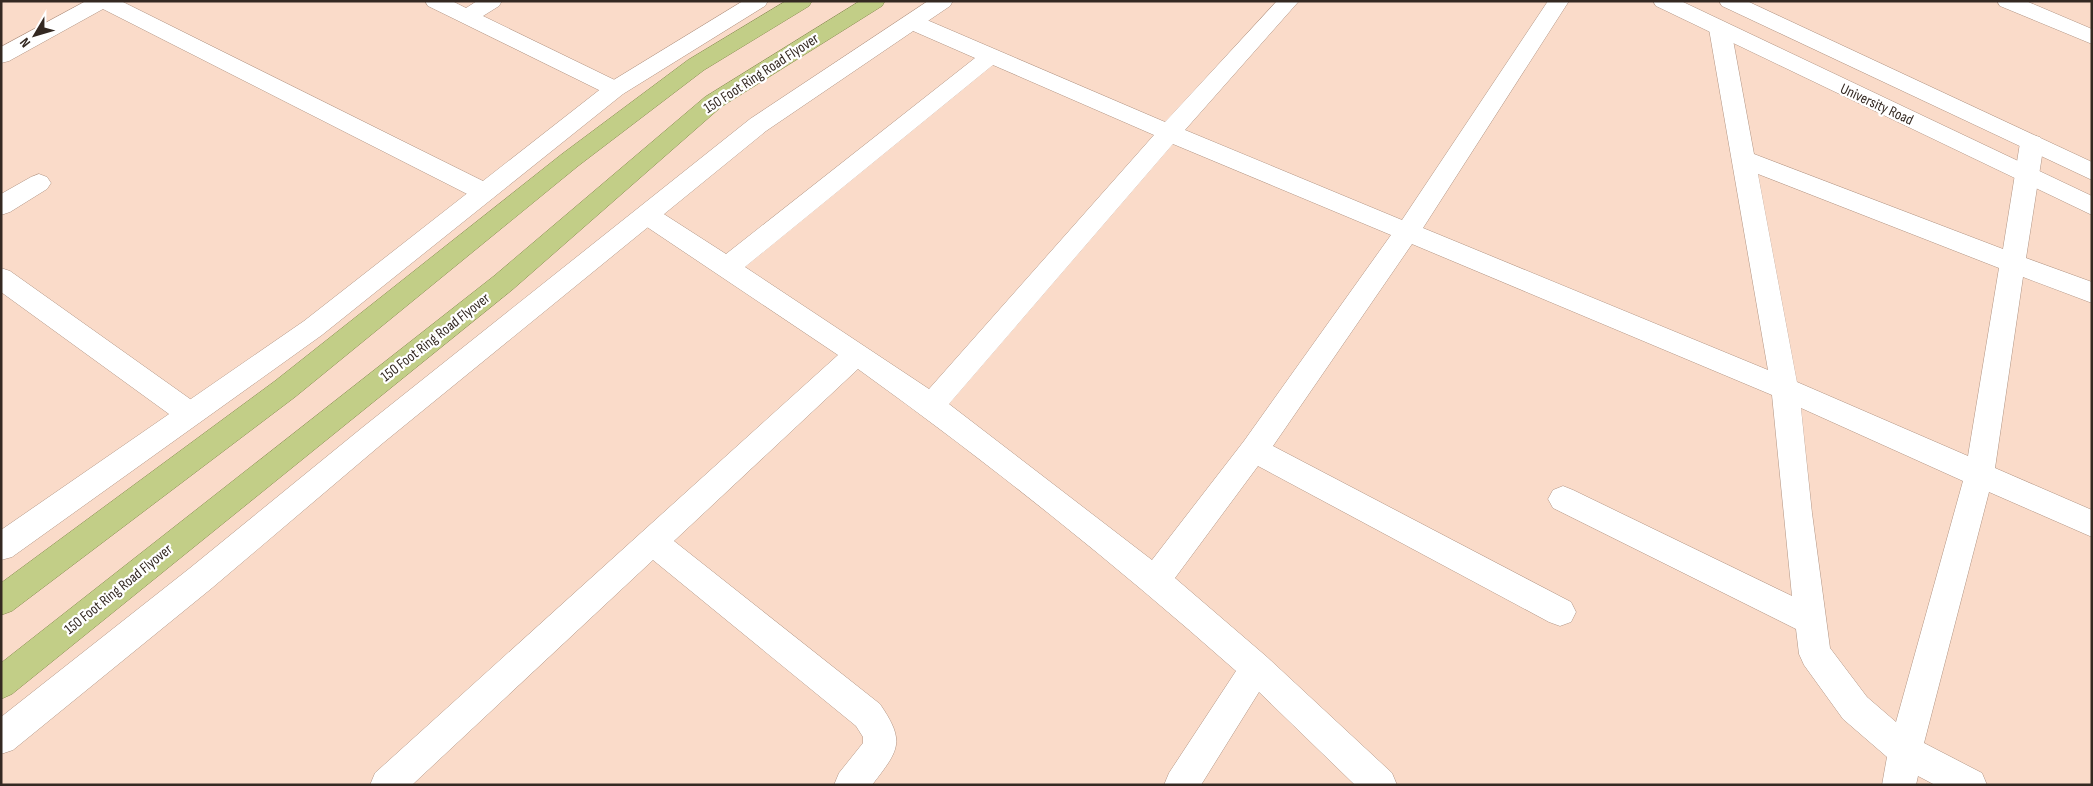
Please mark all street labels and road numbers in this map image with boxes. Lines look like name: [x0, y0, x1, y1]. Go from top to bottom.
street label: 150 Foot Ring Road Flyover: [700, 29, 823, 118]
street label: University Road: [1837, 79, 1916, 130]
street label: 150 Foot Ring Road Flyover: [377, 288, 494, 386]
street label: 150 Foot Ring Road Flyover: [60, 540, 177, 639]

